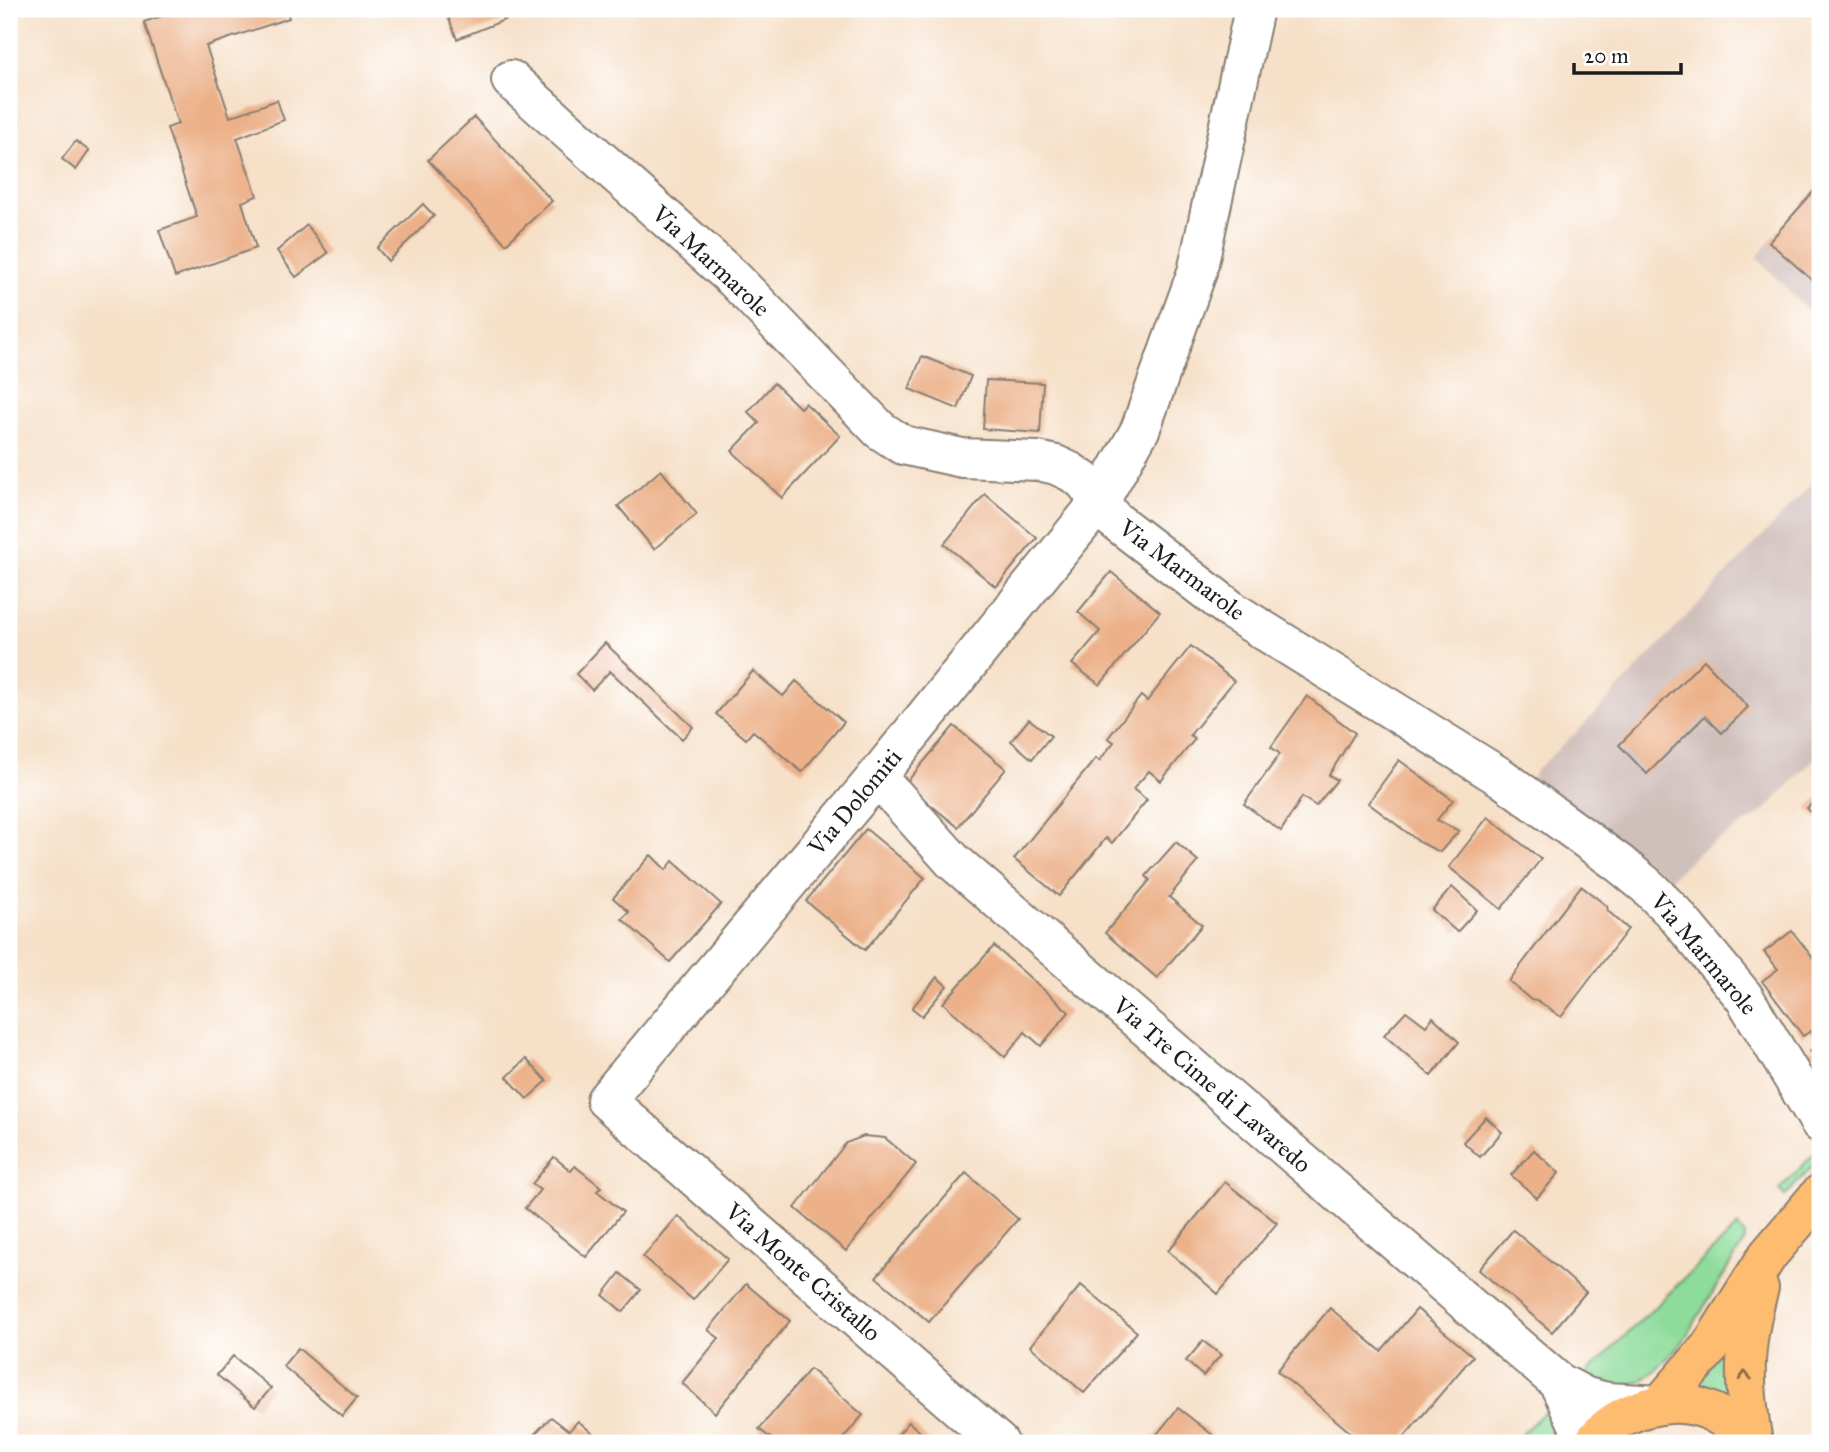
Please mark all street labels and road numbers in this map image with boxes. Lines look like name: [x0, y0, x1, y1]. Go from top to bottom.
street label: Via Marmarole: [645, 198, 776, 323]
street label: Via Marmarole: [1112, 512, 1251, 627]
street label: Via Dolomiti: [801, 742, 909, 862]
street label: Via Marmarole: [1644, 886, 1764, 1021]
street label: Via Tre Cime di Lavaredo: [1106, 990, 1317, 1179]
street label: Via Monte Cristallo: [718, 1196, 887, 1348]

